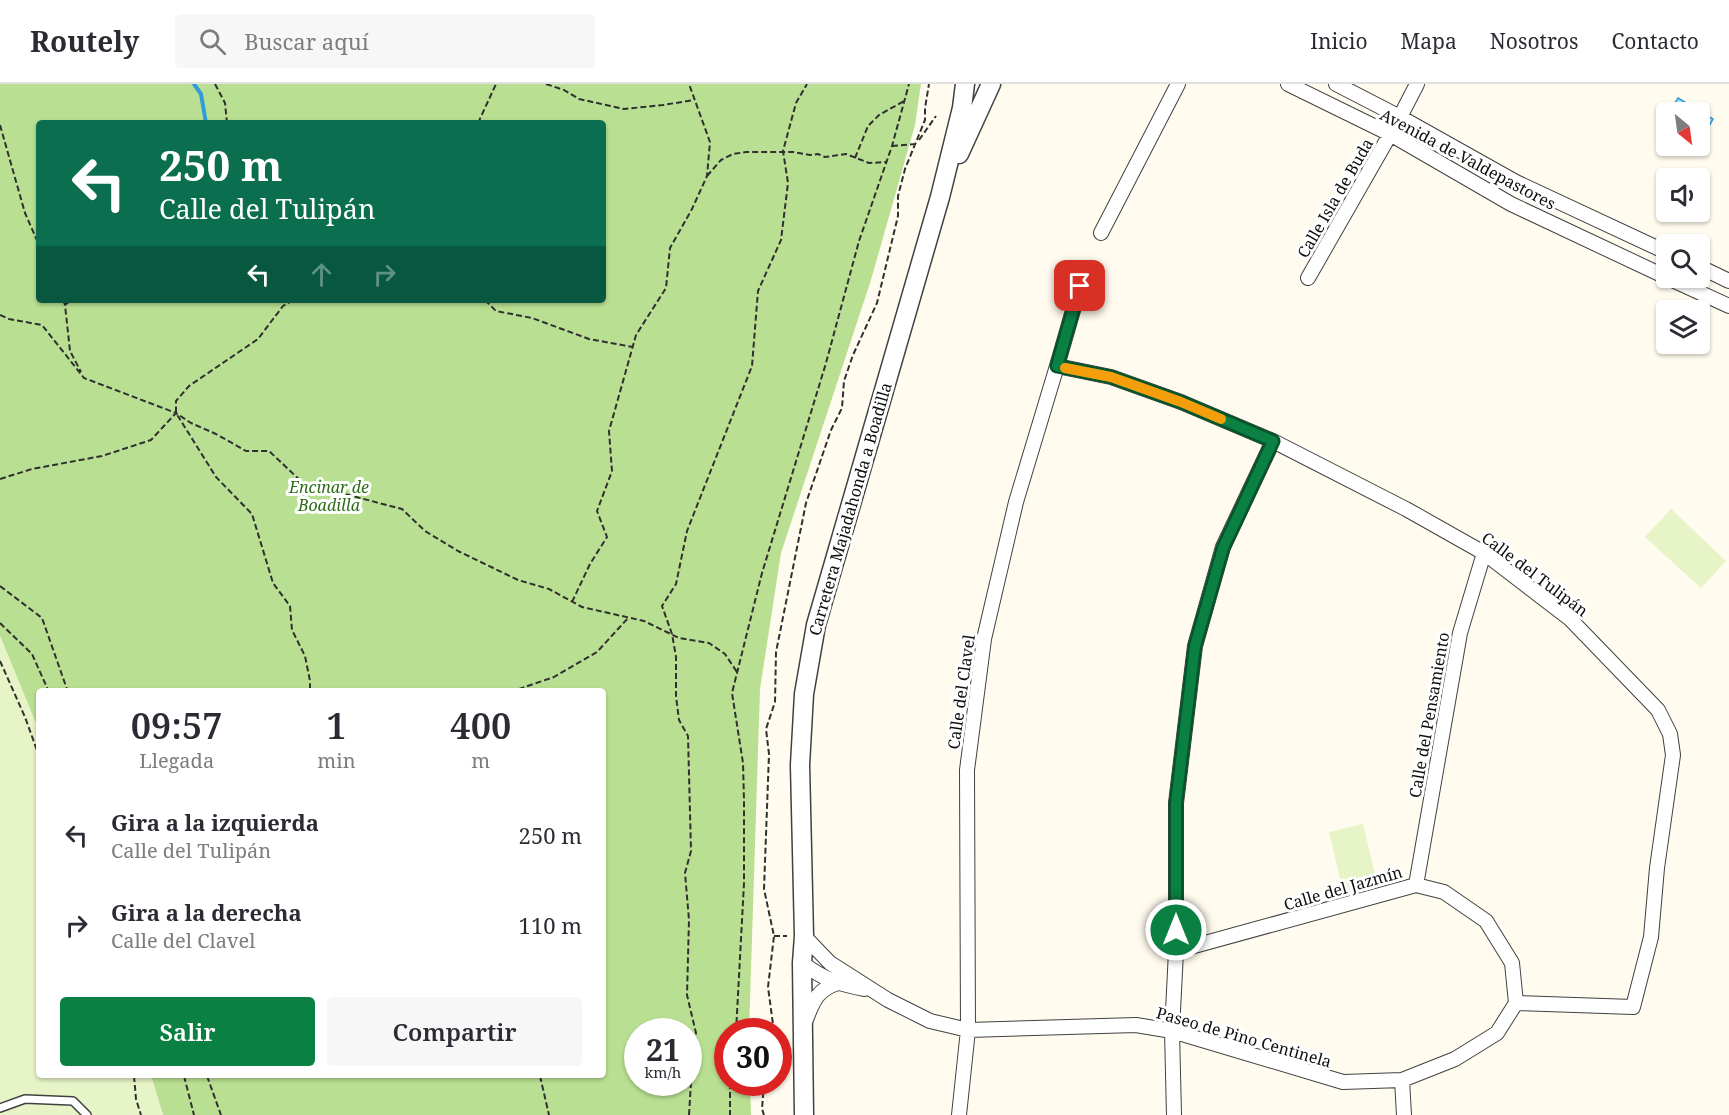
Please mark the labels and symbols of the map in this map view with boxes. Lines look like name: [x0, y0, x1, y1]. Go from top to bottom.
north arrow: [1656, 102, 1710, 156]
street label: Avenida de Valdepastores: [1377, 103, 1559, 215]
street label: Calle Isla de Buda: [1292, 134, 1378, 262]
pin: [1054, 260, 1105, 311]
street label: Carretera Majadahonda a Boadilla: [803, 380, 897, 638]
park label: Encinar de Boadilla: [288, 476, 369, 516]
street label: Calle del Tulipán: [1477, 527, 1593, 621]
street label: Calle del Pensamiento: [1404, 630, 1454, 800]
street label: Calle del Clavel: [942, 633, 980, 751]
street label: Calle del Jazmín: [1281, 861, 1405, 915]
position arrow: [1144, 898, 1208, 962]
street label: Paseo de Pino Centinela: [1154, 1001, 1334, 1073]
speed limit sign: 30: [714, 1018, 792, 1096]

